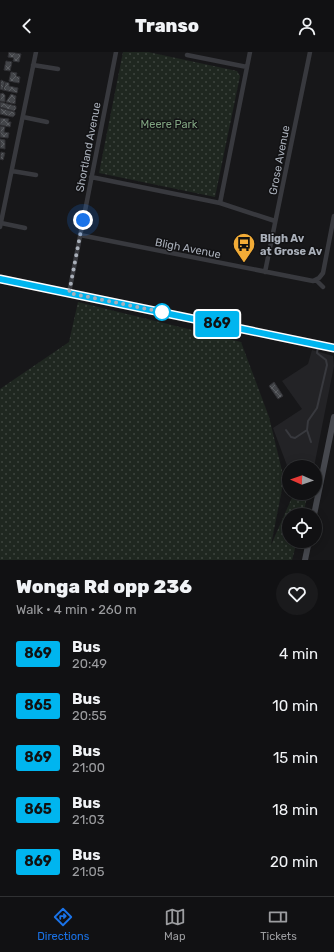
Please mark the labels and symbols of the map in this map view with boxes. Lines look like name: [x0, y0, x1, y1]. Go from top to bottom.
street label: Shortland Avenue: [73, 101, 104, 193]
park label: Meere Park: [141, 118, 198, 131]
street label: Grose Avenue: [266, 124, 293, 196]
your location: [73, 210, 93, 230]
bus stop icon: Bligh Av at Grose Av: [231, 231, 257, 264]
place label: Bligh Av at Grose Av: [260, 232, 323, 258]
street label: Bligh Avenue: [154, 236, 222, 261]
unlabelled marker: [153, 303, 171, 321]
line badge: 869: [194, 311, 240, 337]
north arrow: [282, 460, 322, 500]

